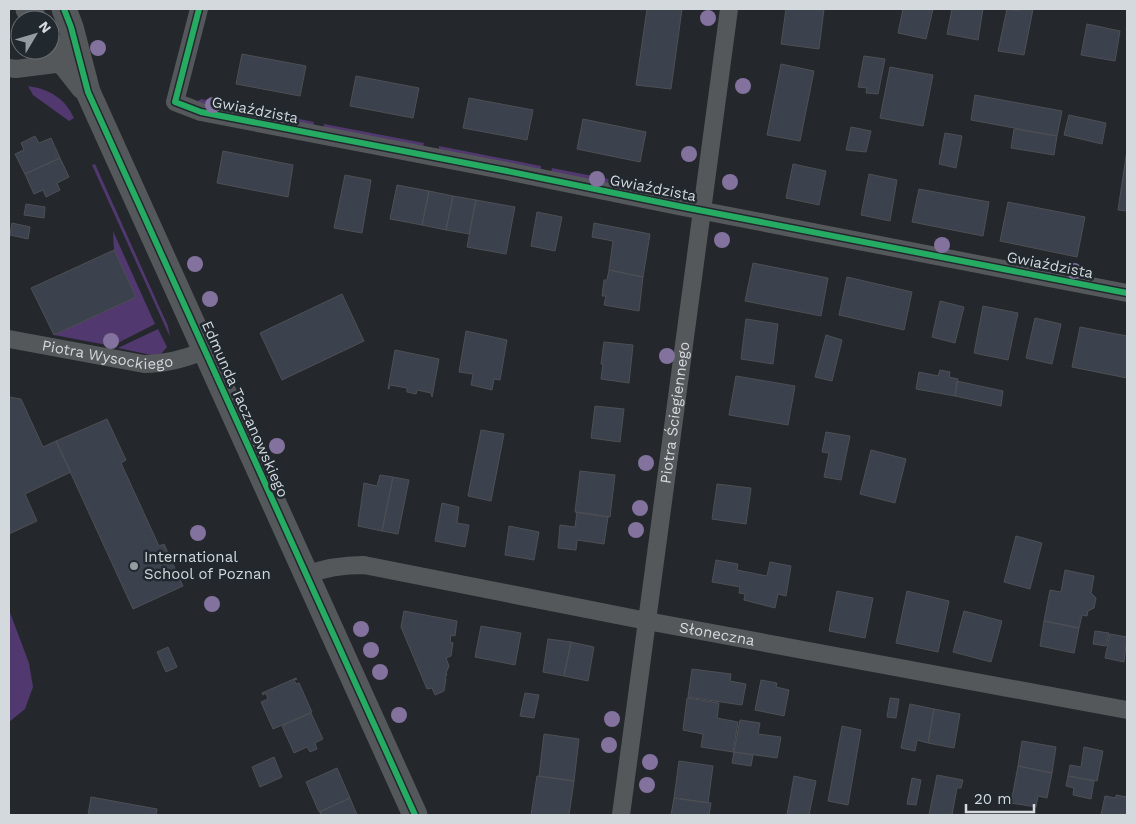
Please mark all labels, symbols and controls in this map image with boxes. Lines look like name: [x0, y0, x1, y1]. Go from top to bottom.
north arrow: [10, 10, 60, 60]
text: N: [36, 18, 55, 36]
street label: Gwiaździsta: [210, 93, 300, 127]
street label: Gwiaździsta: [608, 171, 698, 205]
street label: Gwiaździsta: [1005, 248, 1095, 282]
street label: Edmunda Taczanowskiego: [198, 318, 292, 500]
street label: Piotra Wysockiego: [40, 336, 174, 373]
street label: Piotra Ściegiennego: [656, 340, 693, 485]
place label: International School of Poznan: [144, 548, 271, 583]
marker: International School of Poznan: [128, 560, 140, 572]
street label: Słoneczna: [678, 618, 757, 650]
scale bar: [966, 782, 1034, 814]
text: 20 m: [974, 790, 1012, 808]

